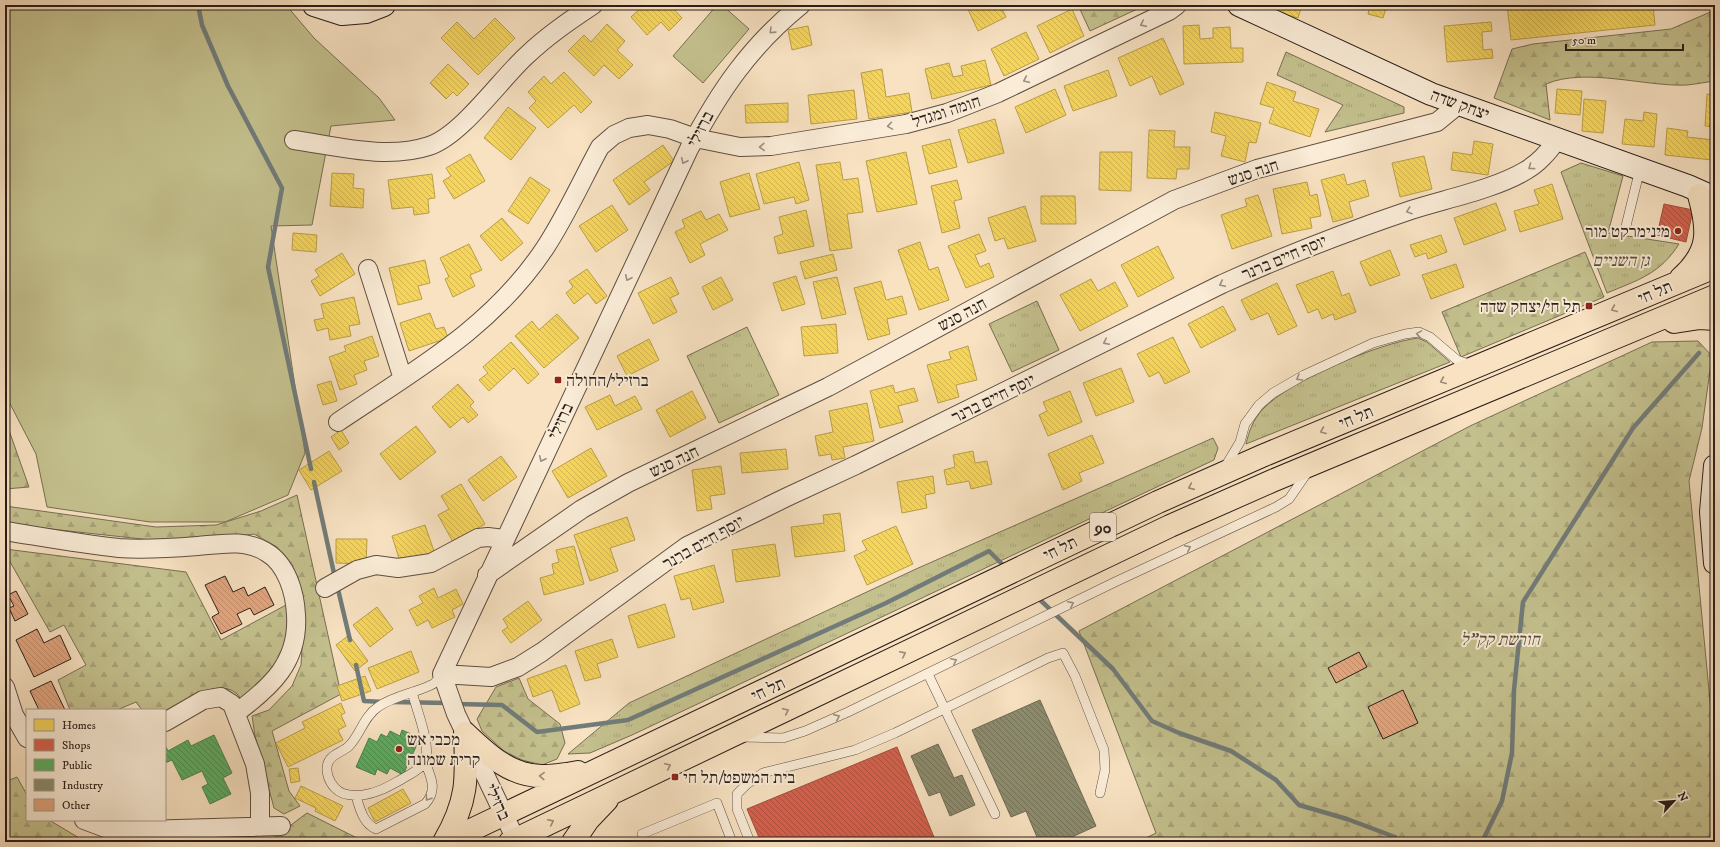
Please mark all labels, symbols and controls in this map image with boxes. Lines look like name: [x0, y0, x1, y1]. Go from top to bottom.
one-way arrow: [1140, 19, 1148, 27]
scale bar: [1566, 26, 1683, 52]
one-way arrow: [769, 27, 777, 34]
text: 50 m: [1572, 33, 1596, 48]
one-way arrow: [1023, 75, 1030, 83]
street label: יצחק שדה: [1427, 84, 1493, 126]
street label: חומה ומגדל: [909, 90, 984, 133]
street label: ברזילי: [682, 108, 719, 151]
one-way arrow: [887, 122, 894, 130]
one-way arrow: [759, 142, 765, 151]
street label: חנה סנש: [1225, 154, 1282, 191]
one-way arrow: [681, 157, 689, 164]
one-way arrow: [1528, 162, 1535, 169]
one-way arrow: [1405, 206, 1412, 215]
place label: מינימרקט מור: [1586, 221, 1670, 243]
marker: מינימרקט מור: [1673, 226, 1683, 236]
street label: יוסף חיים ברנר: [1238, 230, 1331, 286]
park label: גן השניים: [1593, 250, 1651, 272]
one-way arrow: [625, 274, 633, 282]
street label: תל חי: [1635, 276, 1676, 310]
one-way arrow: [1219, 279, 1227, 287]
street label: חנה סנש: [934, 293, 991, 337]
place label: תל חי/יצחק שדה: [1480, 296, 1581, 318]
marker: תל חי/יצחק שדה: [1584, 301, 1594, 311]
one-way arrow: [1611, 304, 1619, 312]
one-way arrow: [1416, 330, 1423, 339]
one-way arrow: [1103, 337, 1110, 345]
street label: יוסף חיים ברנר: [948, 369, 1039, 429]
place label: ברזילי/החולה: [566, 370, 649, 392]
one-way arrow: [1296, 374, 1303, 381]
marker: ברזילי/החולה: [553, 375, 563, 385]
one-way arrow: [1439, 376, 1446, 384]
street label: ברזילי: [543, 400, 579, 443]
street label: תל חי: [1336, 401, 1377, 435]
one-way arrow: [1319, 426, 1327, 434]
street label: חנה סנש: [646, 441, 703, 483]
one-way arrow: [539, 455, 547, 462]
one-way arrow: [1187, 483, 1194, 491]
street label: יוסף חיים ברנר: [659, 511, 749, 575]
road number: 90: [1090, 513, 1116, 541]
street label: תל חי: [1040, 531, 1081, 567]
one-way arrow: [1184, 546, 1192, 553]
one-way arrow: [1066, 601, 1074, 609]
park label: חורשת קק"ל: [1460, 629, 1541, 651]
one-way arrow: [899, 651, 906, 659]
one-way arrow: [949, 658, 957, 666]
street label: תל חי: [748, 672, 789, 707]
one-way arrow: [781, 708, 789, 716]
legend: [26, 709, 166, 821]
one-way arrow: [833, 714, 840, 722]
text: Homes: [62, 718, 96, 733]
place label: מכבי אש קרית שמונה: [407, 729, 480, 771]
text: Shops: [62, 738, 90, 753]
marker: מכבי אש קרית שמונה: [394, 744, 404, 754]
text: Public: [62, 758, 92, 773]
one-way arrow: [664, 763, 671, 771]
place label: בית המשפט/תל חי: [683, 767, 795, 789]
one-way arrow: [539, 771, 545, 780]
marker: בית המשפט/תל חי: [670, 772, 680, 782]
text: Industry: [62, 778, 103, 793]
street label: ברזילי: [479, 781, 515, 824]
north arrow: [1654, 781, 1694, 821]
text: N: [1674, 790, 1690, 804]
one-way arrow: [426, 794, 433, 801]
text: Other: [62, 798, 91, 813]
one-way arrow: [546, 819, 554, 827]

